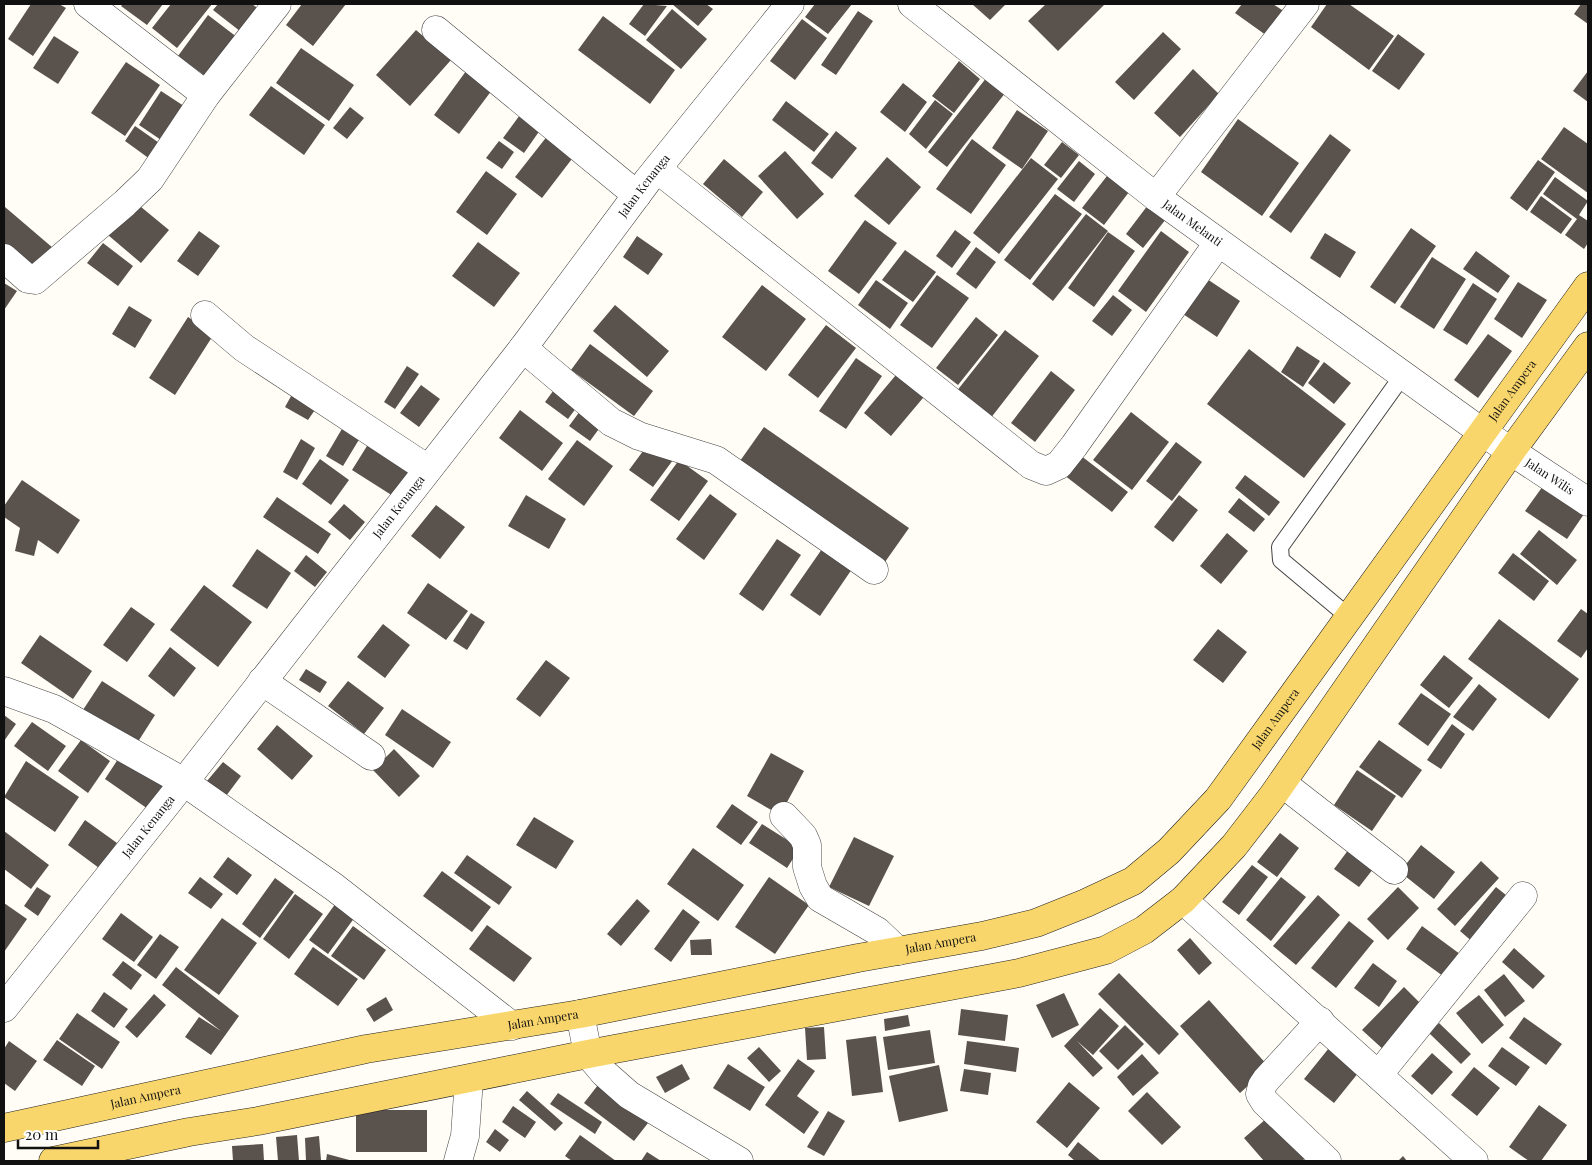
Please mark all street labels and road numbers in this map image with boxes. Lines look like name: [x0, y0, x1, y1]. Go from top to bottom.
street label: Jalan Kenanga: [613, 150, 673, 221]
street label: Jalan Melanti: [1159, 195, 1226, 250]
street label: Jalan Ampera: [1484, 356, 1539, 424]
street label: Jalan Wilis: [1522, 453, 1578, 498]
street label: Jalan Kenanga: [368, 472, 428, 542]
street label: Jalan Ampera: [1247, 685, 1302, 753]
street label: Jalan Kenanga: [117, 791, 178, 861]
street label: Jalan Ampera: [903, 928, 977, 957]
street label: Jalan Ampera: [505, 1005, 580, 1033]
street label: Jalan Ampera: [108, 1081, 182, 1112]

